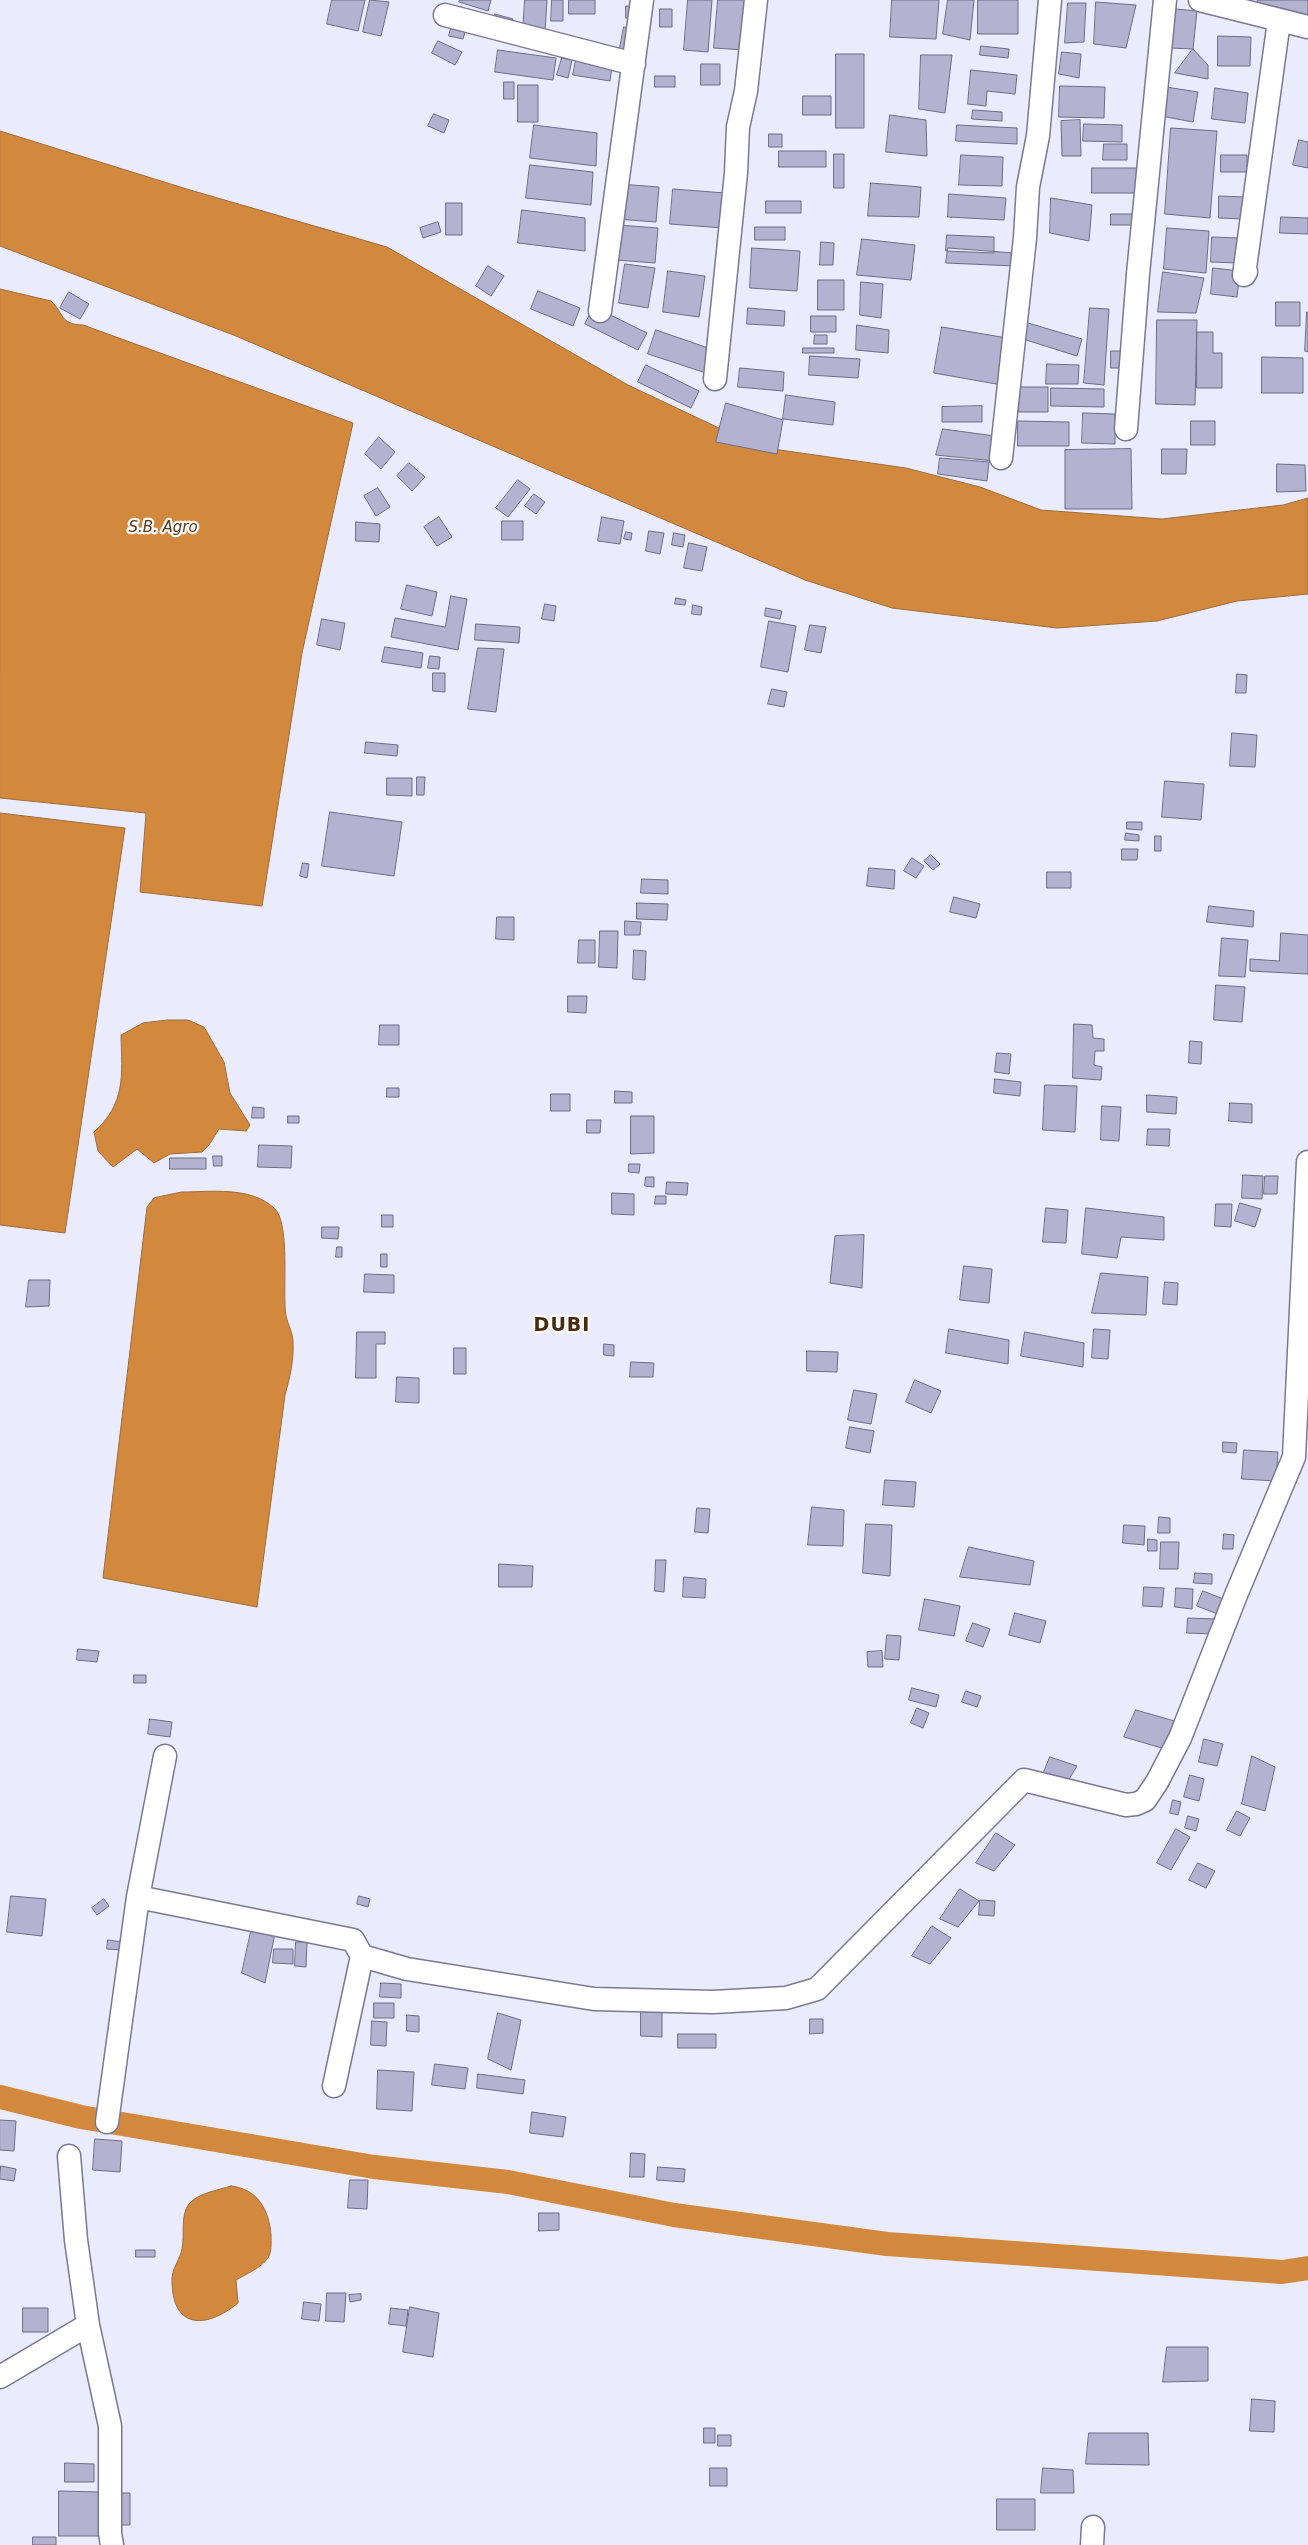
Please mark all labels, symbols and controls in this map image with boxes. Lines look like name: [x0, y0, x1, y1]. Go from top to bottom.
water label: S.B. Agro: [128, 519, 198, 537]
district label: DUBI: [533, 1315, 591, 1337]

